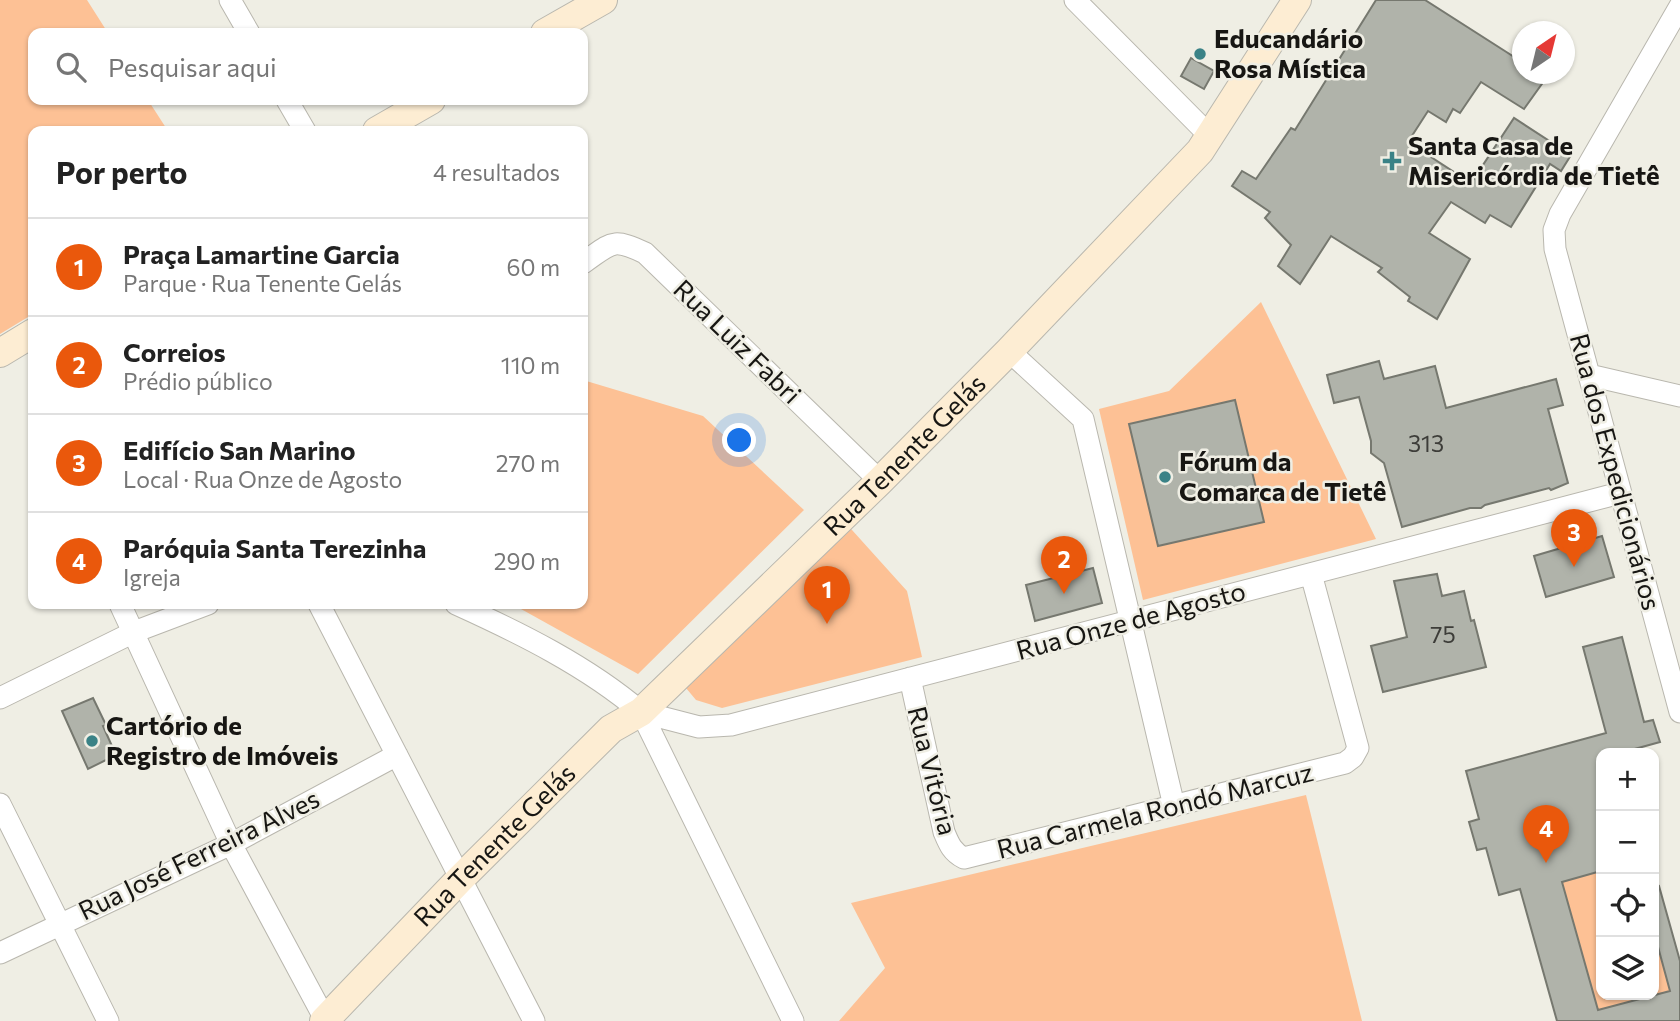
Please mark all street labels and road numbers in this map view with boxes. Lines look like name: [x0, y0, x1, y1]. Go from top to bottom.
street label: Rua Luiz Fabri: [668, 273, 808, 409]
street label: Rua dos Expedicionários: [1565, 330, 1668, 613]
street label: Rua Tenente Gelás: [816, 367, 991, 541]
street label: Rua Onze de Agosto: [1013, 574, 1249, 665]
street label: Rua Vitória: [902, 703, 964, 838]
street label: Rua Carmela Rondó Marcuz: [993, 755, 1316, 864]
street label: Rua Tenente Gelás: [406, 757, 581, 932]
street label: Rua José Ferreira Alves: [73, 782, 324, 925]

